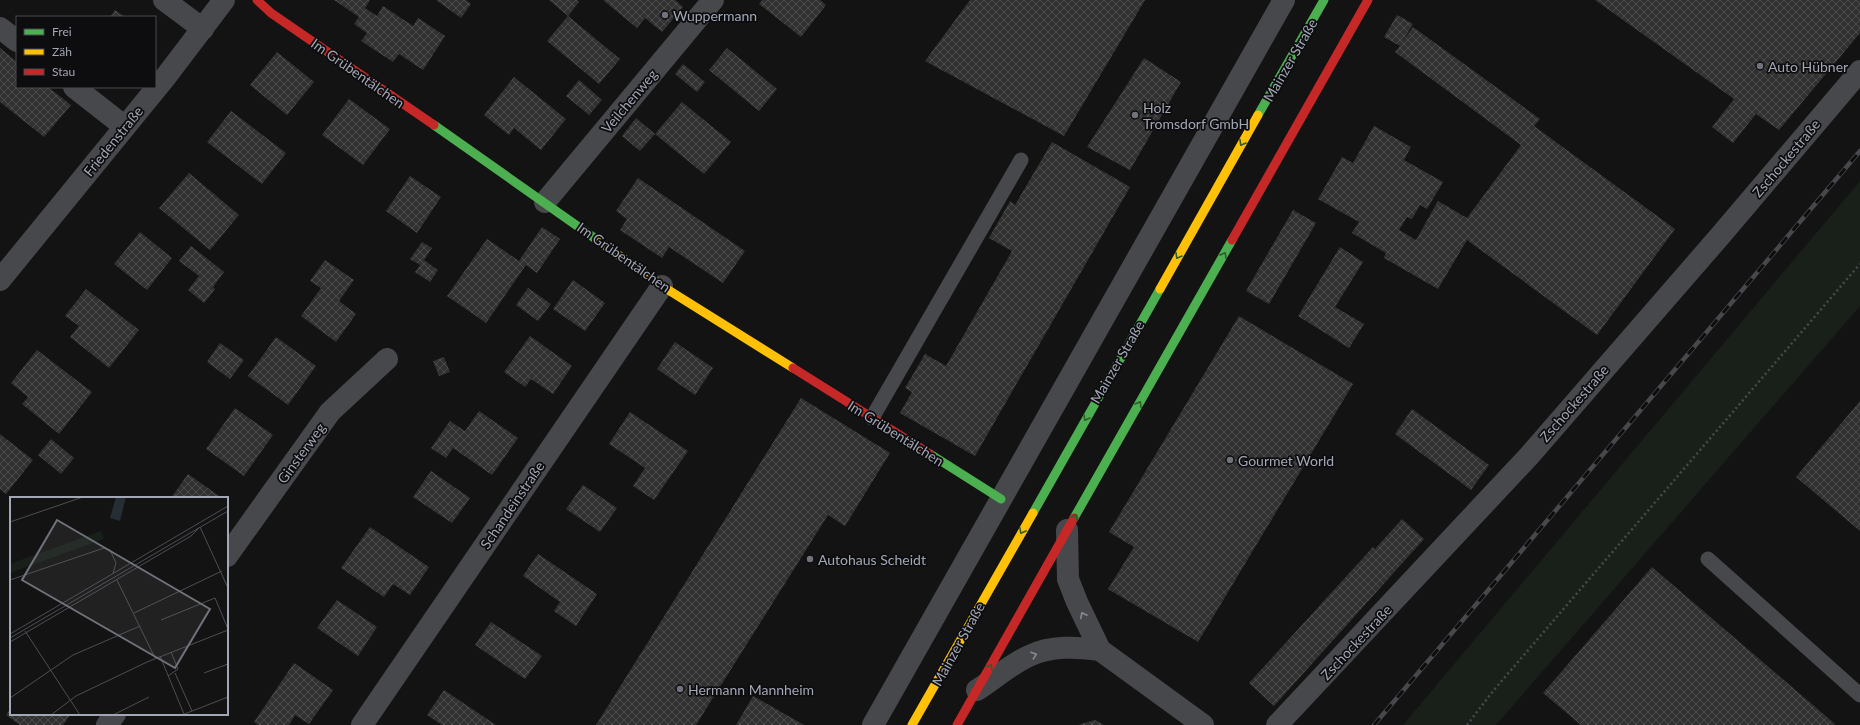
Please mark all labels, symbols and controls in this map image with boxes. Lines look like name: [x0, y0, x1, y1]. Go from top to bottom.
place label: Wuppermann: [673, 7, 757, 24]
marker: Wuppermann: [660, 10, 670, 20]
legend: [16, 16, 156, 88]
street label: Mainzer Straße: [1259, 16, 1321, 104]
text: Frei: [52, 24, 72, 39]
street label: Im Grübentälchen: [308, 35, 408, 111]
text: Zäh: [52, 44, 72, 59]
place label: Auto Hübner: [1768, 58, 1848, 75]
marker: Auto Hübner: [1755, 61, 1765, 71]
text: Stau: [52, 64, 75, 79]
street label: Veilchenweg: [598, 66, 660, 136]
place label: Holz Tromsdorf GmbH: [1143, 99, 1249, 132]
street label: Friedenstraße: [80, 103, 146, 179]
marker: Holz Tromsdorf GmbH: [1130, 110, 1140, 120]
street label: Zschockestraße: [1749, 116, 1823, 200]
one-way arrow: [1240, 139, 1247, 146]
street label: Im Grübentälchen: [574, 219, 674, 295]
one-way arrow: [1175, 252, 1182, 259]
one-way arrow: [1220, 252, 1227, 259]
street label: Mainzer Straße: [1086, 318, 1148, 406]
street label: Zschockestraße: [1536, 361, 1612, 445]
street label: Im Grübentälchen: [845, 397, 947, 469]
one-way arrow: [1135, 401, 1142, 408]
one-way arrow: [1083, 414, 1090, 421]
street label: Ginsterweg: [273, 420, 329, 486]
place label: Gourmet World: [1238, 452, 1334, 469]
marker: Gourmet World: [1225, 455, 1235, 465]
street label: Schandeinstraße: [476, 458, 548, 552]
inset map: [10, 497, 228, 715]
one-way arrow: [1070, 514, 1077, 521]
one-way arrow: [1019, 527, 1026, 534]
place label: Autohaus Scheidt: [818, 551, 926, 568]
marker: Autohaus Scheidt: [805, 554, 815, 564]
street label: Mainzer Straße: [928, 599, 988, 689]
street label: Zschockestraße: [1317, 601, 1395, 683]
one-way arrow: [1080, 611, 1088, 619]
one-way arrow: [1030, 651, 1037, 659]
one-way arrow: [986, 664, 993, 671]
place label: Hermann Mannheim: [688, 681, 814, 698]
marker: Hermann Mannheim: [675, 684, 685, 694]

